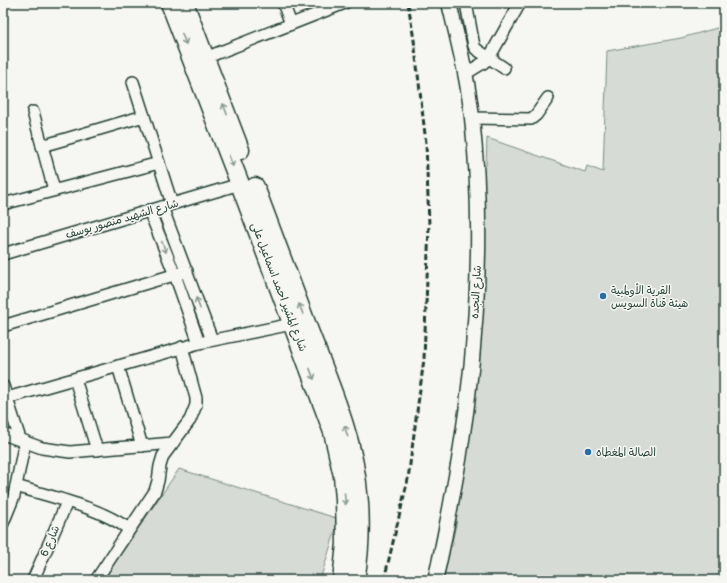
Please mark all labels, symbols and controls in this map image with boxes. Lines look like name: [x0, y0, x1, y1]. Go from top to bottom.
one-way arrow: [181, 33, 189, 45]
one-way arrow: [220, 103, 228, 115]
one-way arrow: [228, 154, 236, 166]
street label: شارع الشهيد منصور يوسف: [64, 197, 180, 243]
street label: شارع المشير احمد اسماعيل على: [246, 221, 310, 354]
one-way arrow: [160, 240, 168, 252]
street label: شارع النجده: [468, 265, 486, 319]
place label: القرية الأولمبية هيئة قناة السويس: [611, 283, 688, 310]
marker: القرية الأولمبية هيئة قناة السويس: [598, 291, 608, 301]
one-way arrow: [194, 298, 202, 310]
one-way arrow: [296, 303, 304, 315]
one-way arrow: [308, 367, 316, 379]
one-way arrow: [342, 424, 349, 437]
place label: الصالة المغطاه: [596, 446, 656, 459]
marker: الصالة المغطاه: [583, 447, 593, 457]
one-way arrow: [342, 492, 349, 505]
street label: شارع 6: [38, 523, 64, 559]

